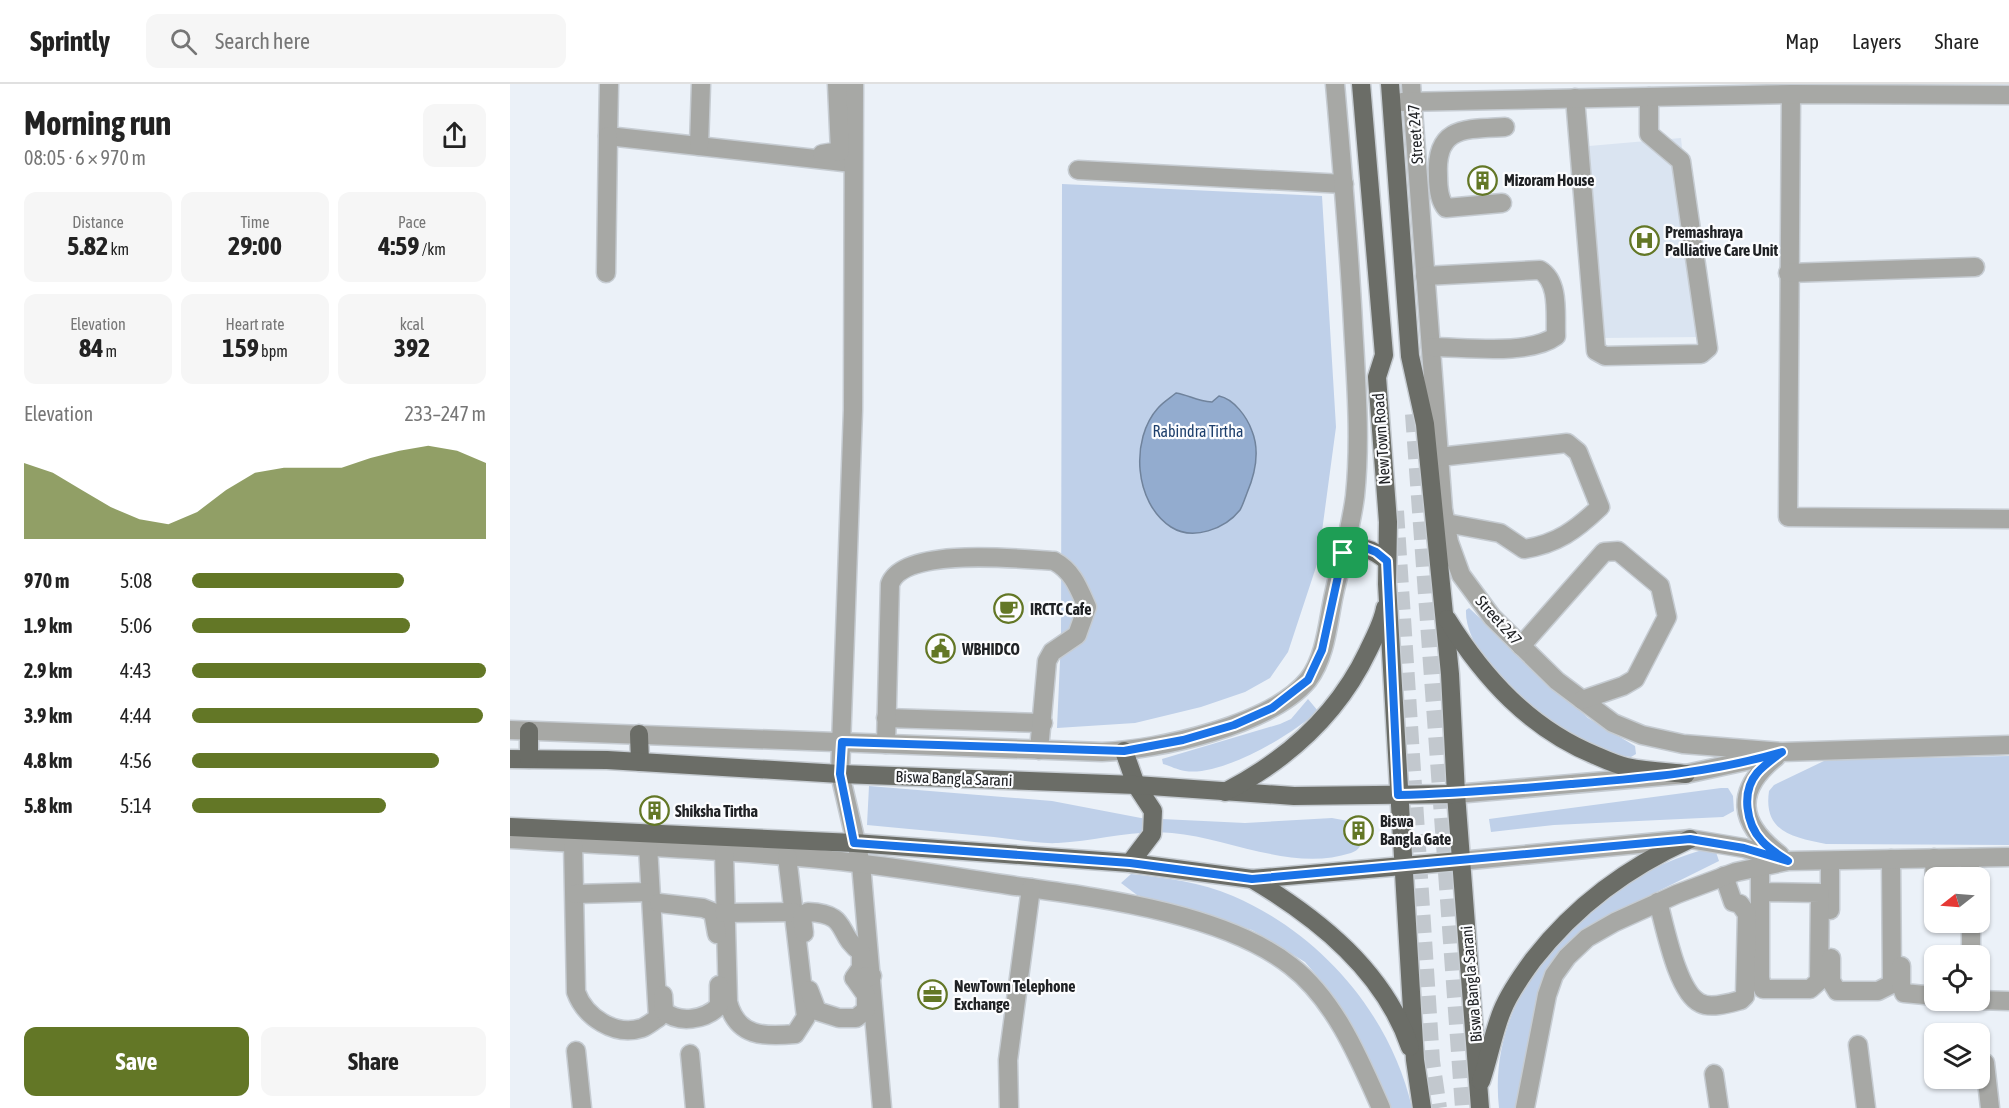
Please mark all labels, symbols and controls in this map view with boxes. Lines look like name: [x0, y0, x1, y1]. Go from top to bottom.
search box: [146, 14, 566, 68]
text: Sprintly: [30, 25, 110, 57]
icon: search: [167, 25, 200, 58]
text: Search here: [215, 28, 310, 54]
text: Map: [1785, 29, 1819, 53]
text: Layers: [1852, 29, 1902, 53]
text: Share: [1935, 29, 1979, 53]
text: Morning run: [24, 104, 171, 142]
button: share: [423, 104, 486, 167]
street label: Street 247: [1404, 104, 1426, 164]
text: 08:05 · 6 × 970 m: [24, 146, 146, 169]
building icon: Mizoram House: [1467, 164, 1499, 196]
place label: Mizoram House: [1504, 171, 1595, 189]
text: Distance: [72, 213, 124, 231]
text: Time: [240, 213, 270, 231]
text: Pace: [398, 213, 426, 231]
place label: Premashraya Palliative Care Unit: [1665, 223, 1778, 259]
hospital icon: Premashraya Palliative Care Unit: [1628, 225, 1660, 257]
text: 5.82: [67, 231, 108, 261]
text: 29:00: [228, 231, 282, 261]
text: 4:59: [378, 231, 420, 261]
text: km: [108, 240, 129, 258]
text: /km: [420, 240, 446, 258]
text: Elevation: [70, 315, 126, 333]
text: Heart rate: [226, 315, 284, 333]
text: kcal: [400, 315, 424, 333]
text: 84: [79, 333, 103, 363]
text: 159: [222, 333, 259, 363]
text: 392: [394, 333, 430, 363]
text: m: [103, 342, 117, 360]
text: bpm: [259, 342, 288, 360]
street label: New Town Road: [1369, 393, 1393, 485]
text: Elevation: [24, 402, 93, 425]
text: 233–247 m: [404, 402, 486, 425]
park label: Rabindra Tirtha: [1153, 422, 1243, 440]
pin: [1317, 527, 1368, 578]
icon: arrive: [1326, 536, 1359, 569]
text: 970 m: [24, 569, 69, 592]
text: 5:08: [120, 569, 152, 592]
street label: Street 247: [1472, 592, 1526, 648]
cafe icon: IRCTC Cafe: [993, 593, 1025, 625]
place label: IRCTC Cafe: [1030, 600, 1092, 618]
text: 1.9 km: [24, 614, 72, 637]
text: 5:06: [120, 614, 152, 637]
public building icon: WBHIDCO: [925, 633, 957, 665]
place label: WBHIDCO: [961, 640, 1020, 658]
text: 2.9 km: [24, 659, 72, 682]
text: 4:43: [120, 659, 152, 682]
text: 3.9 km: [24, 704, 72, 727]
text: 4:44: [120, 704, 152, 727]
text: 4.8 km: [24, 749, 72, 772]
text: 4:56: [120, 749, 152, 772]
street label: Biswa Bangla Sarani: [895, 767, 1013, 790]
text: 5.8 km: [24, 794, 72, 817]
text: 5:14: [120, 794, 152, 817]
building icon: Shiksha Tirtha: [638, 795, 670, 827]
place label: Shiksha Tirtha: [675, 802, 758, 820]
place label: Biswa Bangla Gate: [1380, 812, 1451, 848]
building icon: Biswa Bangla Gate: [1343, 814, 1375, 846]
north arrow: [1924, 867, 1990, 933]
map controls: [1924, 867, 1990, 1089]
street label: Biswa Bangla Sarani: [1457, 925, 1486, 1043]
button: locate: [1924, 945, 1990, 1011]
place label: NewTown Telephone Exchange: [954, 977, 1076, 1013]
office icon: NewTown Telephone Exchange: [917, 979, 949, 1011]
button: layers: [1924, 1023, 1990, 1089]
button: Save: [24, 1027, 249, 1096]
button: Share: [261, 1027, 486, 1096]

